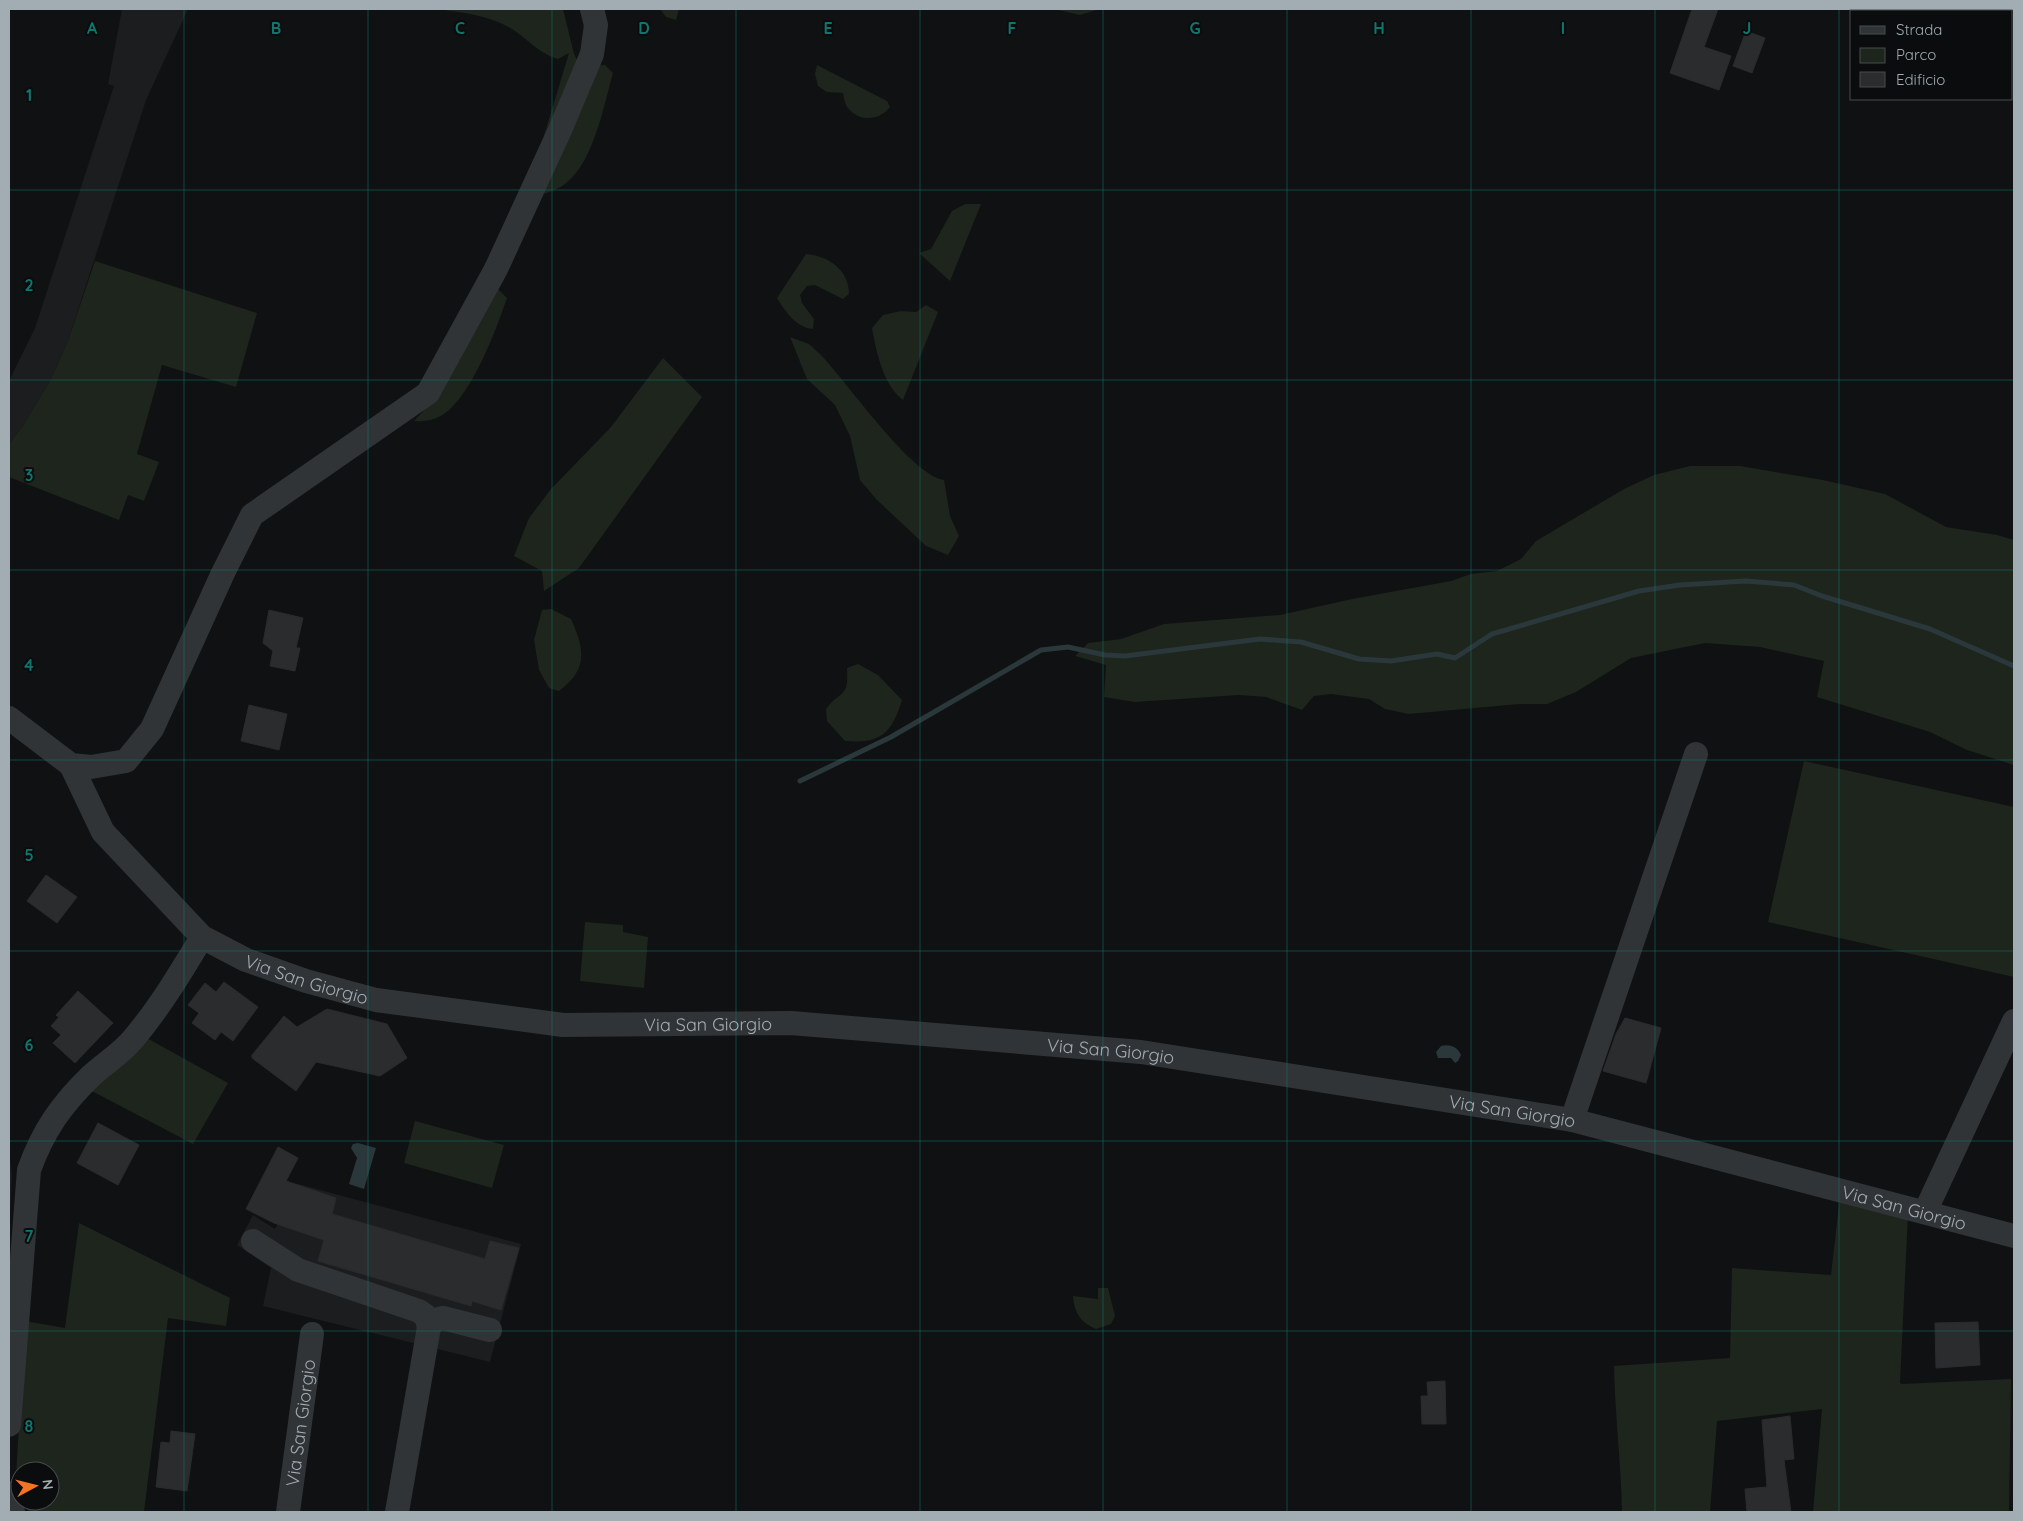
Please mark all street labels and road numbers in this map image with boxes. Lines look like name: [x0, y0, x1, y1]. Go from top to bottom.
street label: Via San Giorgio: [242, 949, 371, 1009]
street label: Via San Giorgio: [644, 1012, 772, 1036]
street label: Via San Giorgio: [1046, 1033, 1176, 1069]
street label: Via San Giorgio: [1447, 1089, 1577, 1132]
street label: Via San Giorgio: [1839, 1180, 1969, 1235]
street label: Via San Giorgio: [280, 1358, 320, 1488]

